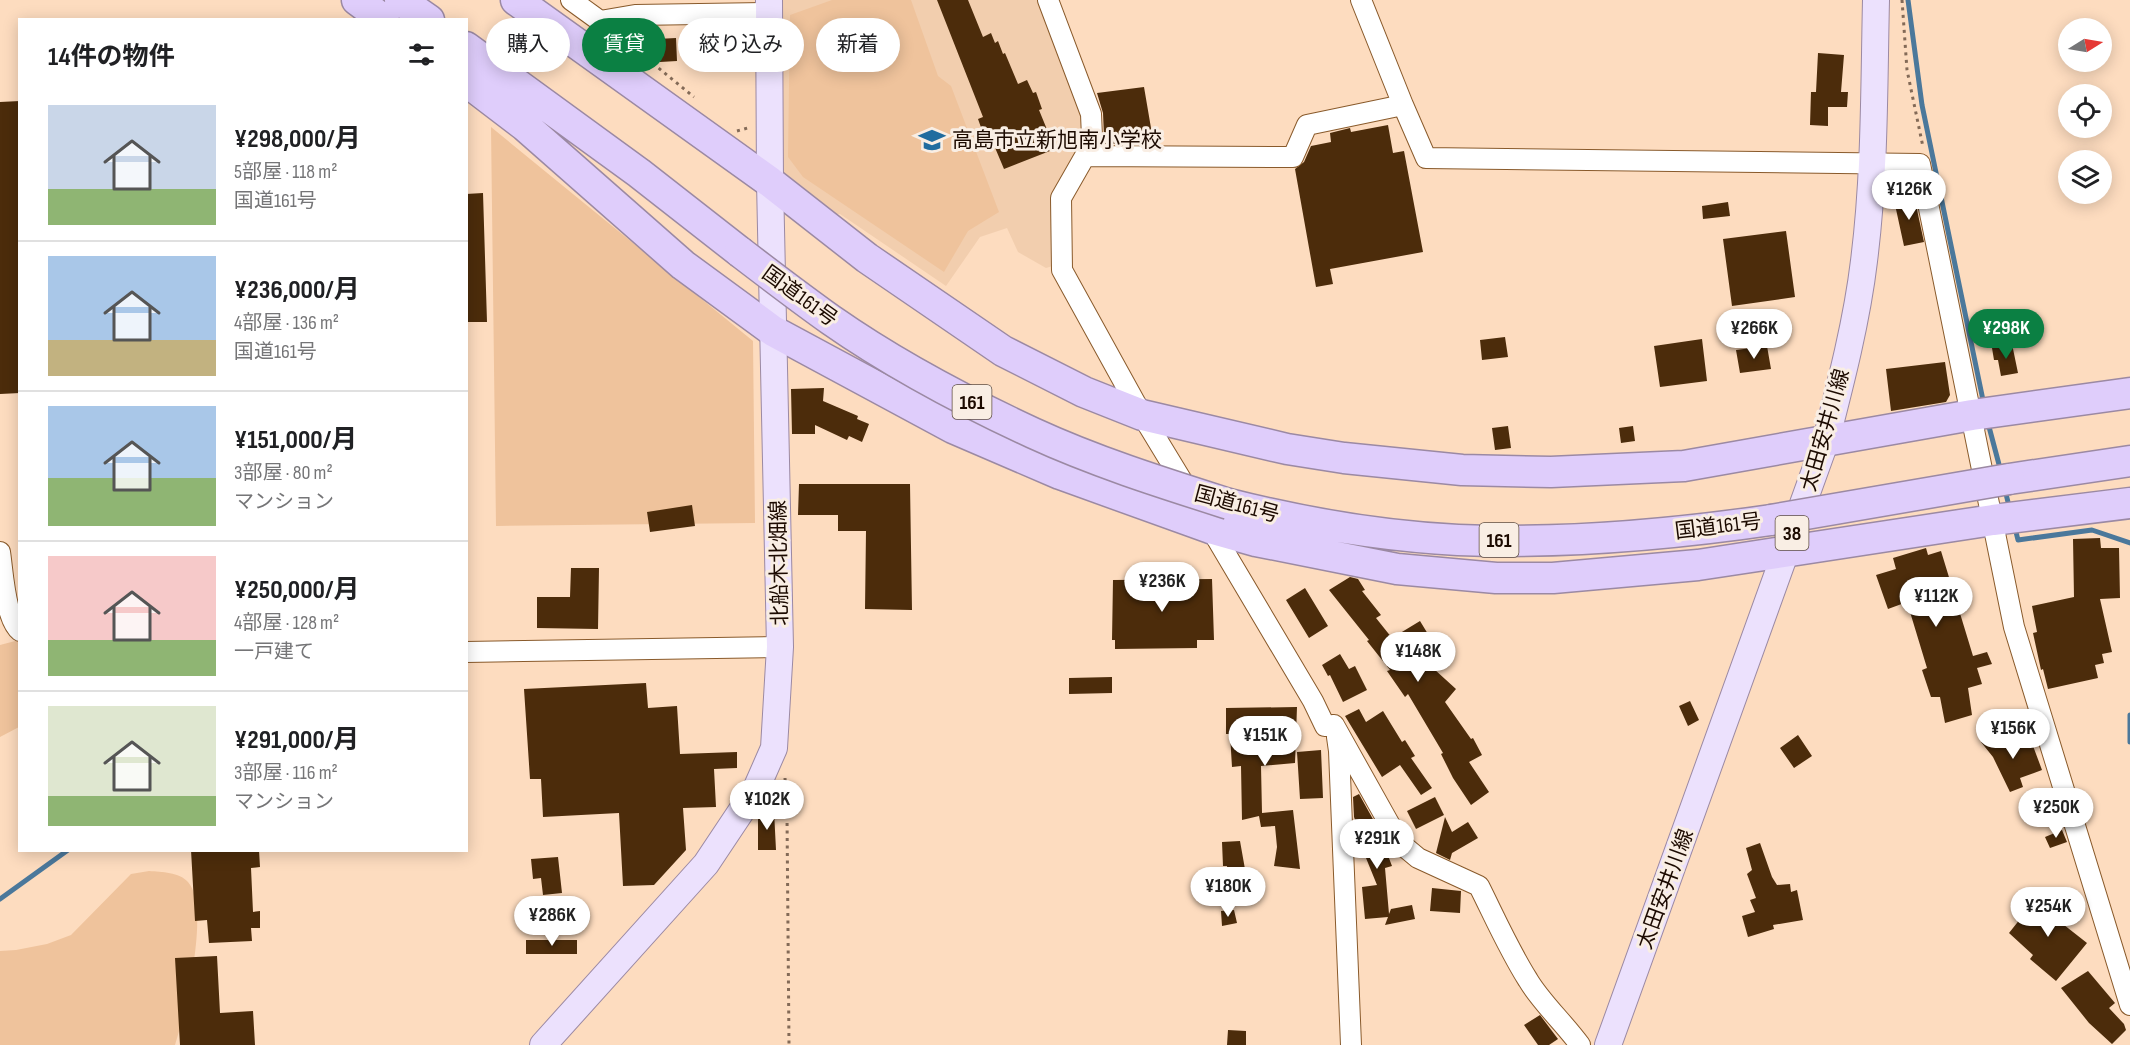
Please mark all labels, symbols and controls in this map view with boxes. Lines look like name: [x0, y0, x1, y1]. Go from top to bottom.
chip: 購入: [486, 18, 570, 72]
chip: 賃貸: [582, 18, 666, 72]
chip: 絞り込み: [678, 18, 804, 72]
chip: 新着: [816, 18, 900, 72]
north arrow: [2058, 18, 2112, 72]
map controls: [2058, 18, 2112, 204]
icon: filters: [405, 38, 438, 71]
text: 14件の物件: [48, 42, 175, 73]
button: locate: [2058, 84, 2112, 138]
text: ¥298,000/月: [234, 124, 361, 155]
school or university icon: 高島市立新旭南小学校: [917, 125, 947, 155]
place label: 高島市立新旭南小学校: [952, 128, 1162, 153]
icon: home: [96, 129, 168, 201]
button: layers: [2058, 150, 2112, 204]
text: 5部屋 · 118 m²: [234, 160, 337, 184]
pin: ¥126K: [1867, 170, 1951, 221]
text: ¥126K: [1886, 177, 1932, 201]
text: 国道161号: [234, 189, 317, 213]
street label: 国道161号: [757, 261, 842, 332]
text: ¥236,000/月: [234, 275, 360, 306]
icon: home: [96, 280, 168, 352]
pin: ¥266K: [1712, 309, 1796, 360]
pin: ¥298K: [1964, 309, 2048, 360]
text: 4部屋 · 136 m²: [234, 311, 339, 335]
text: ¥266K: [1730, 316, 1778, 340]
text: ¥298K: [1982, 316, 2030, 340]
text: 国道161号: [234, 340, 317, 364]
street label: 太田安井川線: [1796, 366, 1855, 494]
road number: 161: [952, 385, 992, 419]
text: ¥151,000/月: [234, 425, 357, 456]
icon: home: [96, 430, 168, 502]
text: 3部屋 · 80 m²: [234, 461, 333, 485]
street label: 国道161号: [1192, 481, 1282, 528]
text: マンション: [234, 490, 334, 514]
street label: 北船木北畑線: [766, 500, 793, 626]
street label: 国道161号: [1673, 509, 1763, 544]
road number: 38: [1776, 516, 1808, 550]
road number: 161: [1480, 523, 1518, 557]
pin: ¥236K: [1120, 562, 1204, 613]
text: ¥236K: [1138, 569, 1186, 593]
text: ¥250,000/月: [234, 575, 360, 606]
pin: ¥112K: [1894, 577, 1978, 628]
icon: home: [96, 580, 168, 652]
text: ¥112K: [1914, 584, 1958, 608]
text: 4部屋 · 128 m²: [234, 611, 339, 635]
pin: ¥148K: [1376, 632, 1460, 683]
text: ¥148K: [1395, 639, 1441, 663]
text: 一戸建て: [234, 640, 314, 664]
pin: ¥156K: [1971, 709, 2055, 760]
pin: ¥151K: [1223, 716, 1307, 767]
text: ¥156K: [1990, 716, 2036, 740]
text: ¥151K: [1243, 723, 1287, 747]
text: ¥291,000/月: [234, 725, 359, 756]
icon: home: [96, 730, 168, 802]
text: 3部屋 · 116 m²: [234, 761, 338, 785]
pin: ¥102K: [725, 780, 809, 831]
text: ¥102K: [744, 787, 790, 811]
pin: ¥250K: [2014, 788, 2098, 839]
text: マンション: [234, 790, 334, 814]
text: ¥250K: [2032, 795, 2080, 819]
pin: ¥291K: [1335, 819, 1419, 870]
text: ¥291K: [1354, 826, 1400, 850]
street label: 太田安井川線: [1632, 826, 1699, 953]
pin: ¥180K: [1186, 867, 1270, 918]
text: ¥180K: [1205, 874, 1251, 898]
pin: ¥254K: [2006, 887, 2090, 938]
text: ¥254K: [2025, 894, 2072, 918]
pin: ¥286K: [510, 896, 594, 947]
text: ¥286K: [528, 903, 576, 927]

